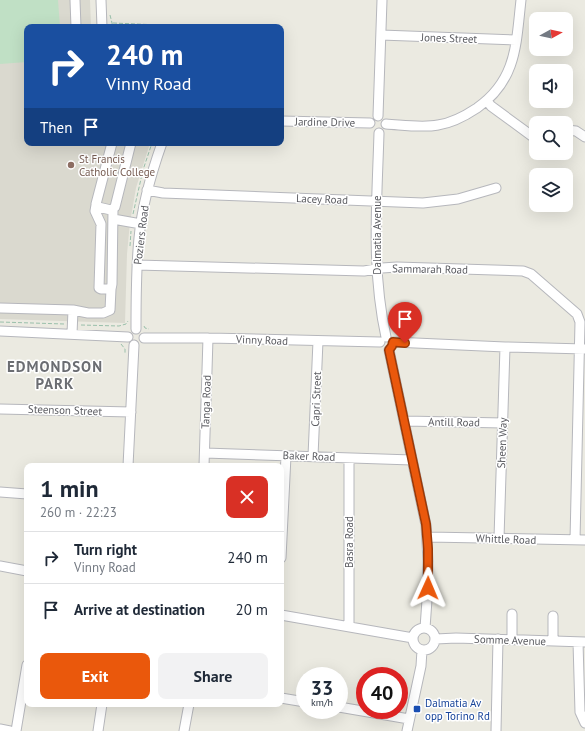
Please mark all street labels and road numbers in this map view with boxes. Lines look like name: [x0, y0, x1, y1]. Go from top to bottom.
street label: Jones Street: [420, 30, 478, 46]
street label: Jardine Drive: [294, 114, 356, 130]
street label: Lacey Road: [296, 191, 348, 207]
street label: Dalmatia Avenue: [370, 195, 384, 275]
street label: Poziers Road: [130, 205, 152, 265]
street label: Sammarah Road: [392, 261, 468, 277]
street label: Vinny Road: [235, 332, 288, 348]
street label: Capri Street: [308, 371, 324, 427]
street label: Tanga Road: [198, 375, 214, 429]
street label: Steenson Street: [28, 402, 103, 418]
street label: Antill Road: [428, 415, 480, 429]
street label: Sheen Way: [494, 416, 510, 469]
street label: Baker Road: [282, 448, 336, 464]
street label: Basra Road: [342, 516, 356, 568]
street label: Whittle Road: [475, 531, 537, 547]
street label: Somme Avenue: [474, 632, 547, 648]

